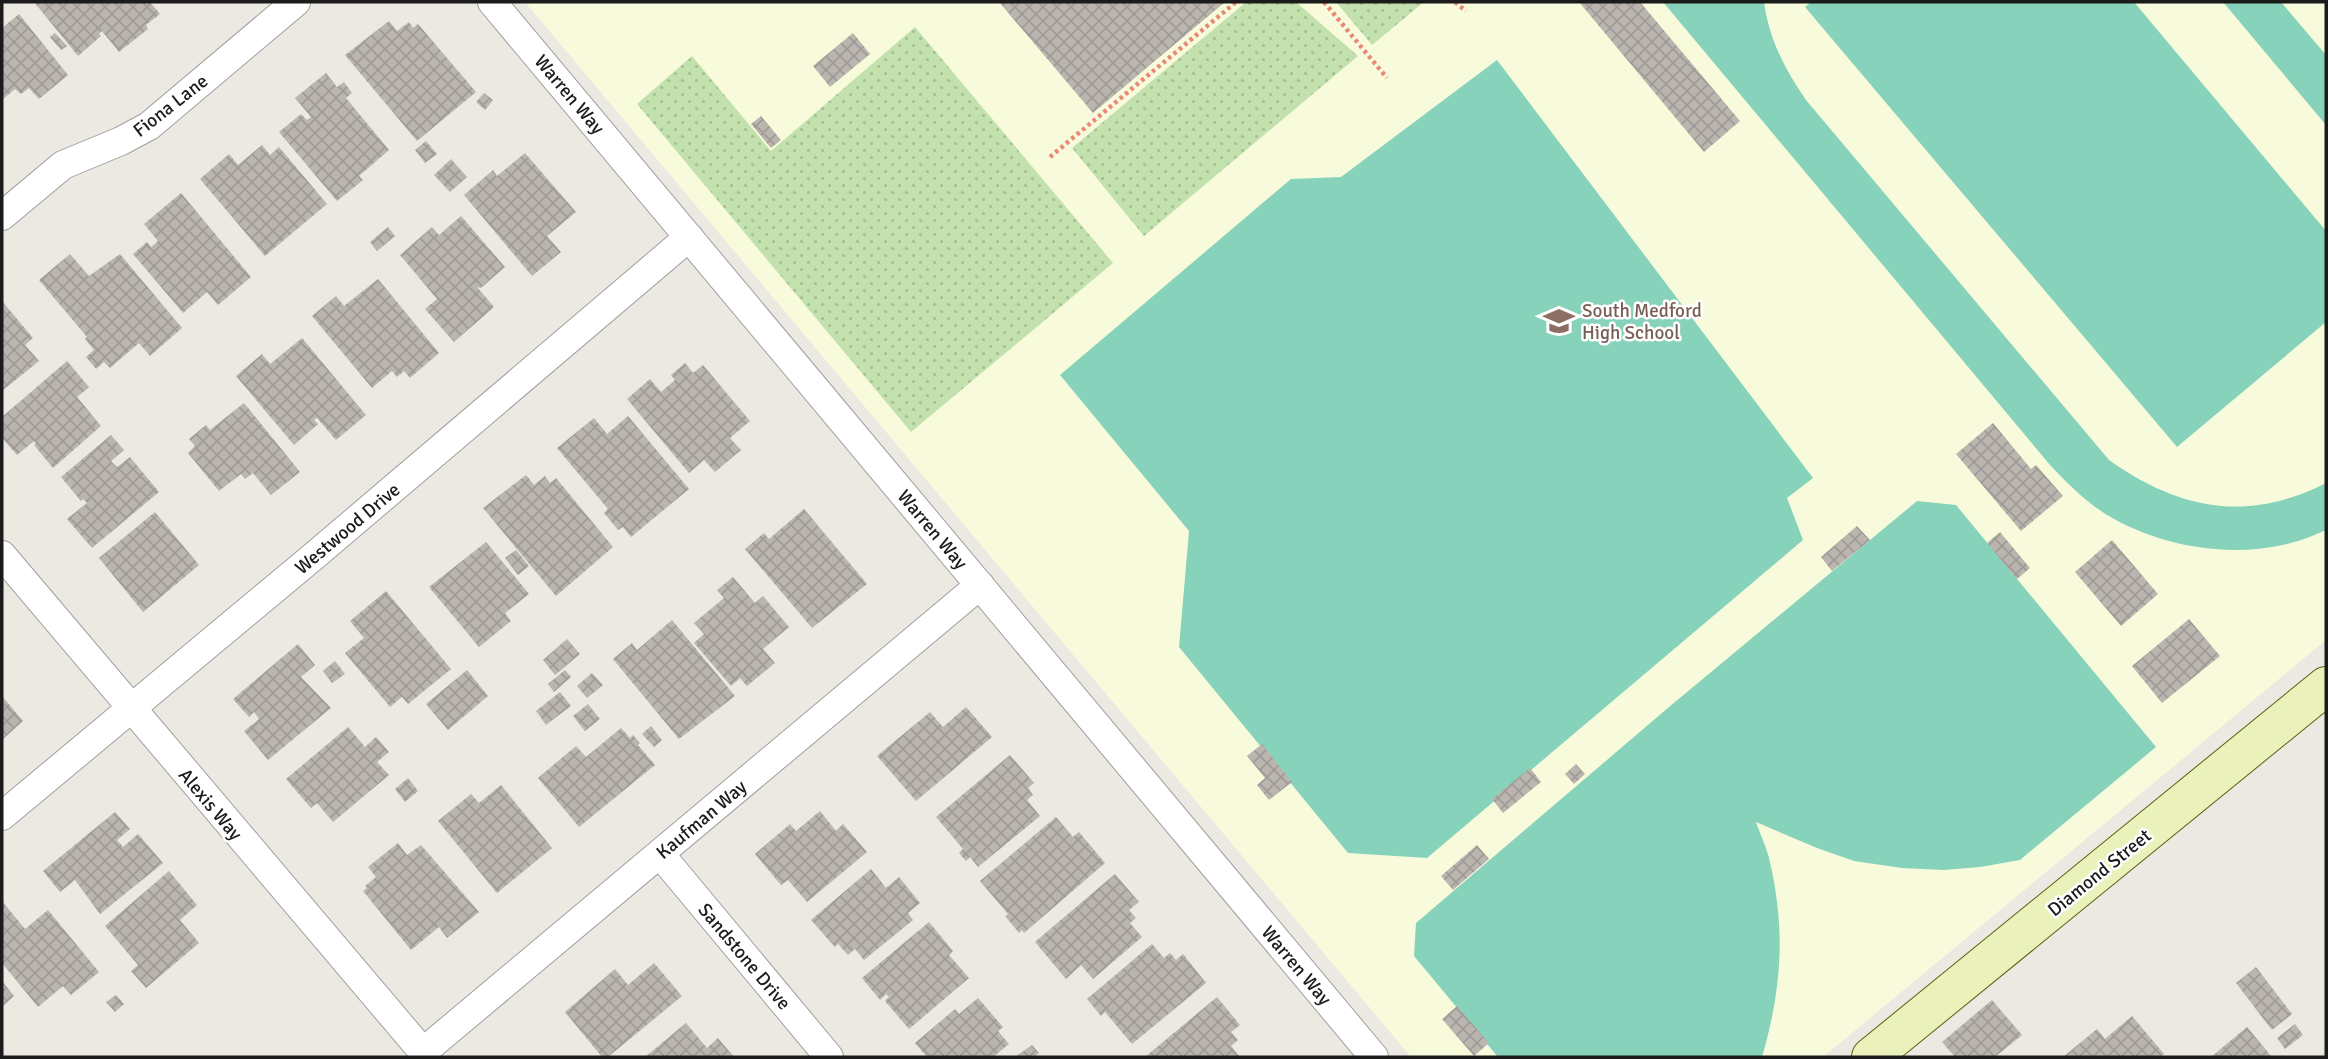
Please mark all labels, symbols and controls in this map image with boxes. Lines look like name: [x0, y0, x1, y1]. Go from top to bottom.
street label: Warren Way: [529, 50, 610, 139]
street label: Fiona Lane: [128, 69, 213, 142]
place label: South Medford High School: [1582, 299, 1702, 345]
school or university icon: South Medford High School: [1542, 304, 1576, 338]
street label: Westwood Drive: [290, 478, 405, 580]
street label: Warren Way: [892, 485, 973, 574]
street label: Alexis Way: [173, 764, 247, 846]
street label: Kaufman Way: [651, 775, 752, 865]
street label: Diamond Street: [2043, 824, 2156, 922]
street label: Sandstone Drive: [693, 898, 796, 1015]
street label: Warren Way: [1256, 921, 1337, 1010]

